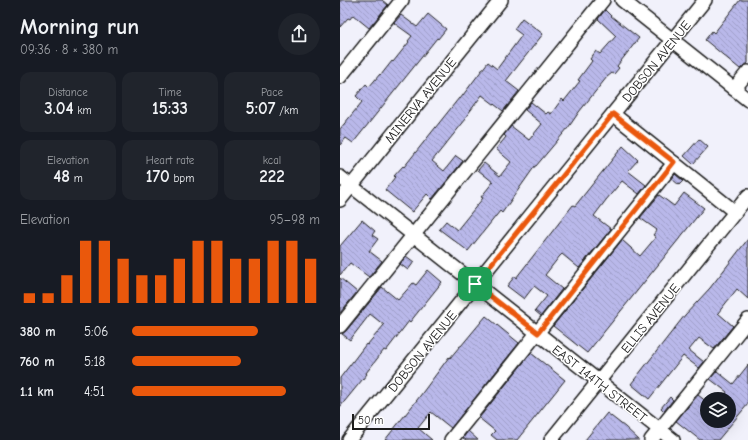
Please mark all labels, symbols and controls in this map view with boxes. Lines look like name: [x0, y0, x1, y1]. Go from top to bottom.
button: share: [278, 13, 320, 55]
text: Morning run: [20, 14, 139, 40]
street label: DOBSON AVENUE: [619, 18, 694, 105]
text: 09:36 · 8 × 380 m: [20, 42, 118, 57]
street label: MINERVA AVENUE: [381, 55, 459, 146]
text: Distance: [48, 86, 88, 99]
text: Time: [159, 86, 181, 99]
text: Pace: [261, 86, 283, 99]
text: 3.04: [44, 99, 74, 118]
text: 15:33: [152, 99, 188, 118]
text: 5:07: [246, 99, 276, 118]
text: km: [74, 104, 92, 117]
text: /km: [276, 104, 298, 117]
text: Elevation: [47, 154, 89, 167]
text: Heart rate: [146, 154, 194, 167]
text: kcal: [263, 154, 281, 167]
text: 48: [53, 167, 70, 186]
text: 170: [146, 167, 170, 186]
text: 222: [259, 167, 285, 186]
text: m: [70, 172, 83, 185]
text: bpm: [170, 172, 194, 185]
text: Elevation: [20, 212, 70, 227]
text: 95–98 m: [270, 212, 320, 227]
pin: [458, 267, 492, 301]
icon: arrive: [464, 273, 486, 295]
street label: ELLIS AVENUE: [618, 281, 683, 356]
street label: DOBSON AVENUE: [385, 308, 460, 395]
text: 380 m: [20, 324, 55, 339]
text: 5:06: [84, 324, 108, 339]
street label: EAST 144TH STREET: [549, 342, 650, 425]
text: 760 m: [20, 354, 55, 369]
text: 5:18: [84, 354, 105, 369]
text: 1.1 km: [20, 384, 54, 399]
text: 4:51: [84, 384, 105, 399]
map controls: [700, 392, 736, 428]
button: layers: [700, 392, 736, 428]
scale bar: [352, 412, 430, 431]
text: 50 m: [358, 414, 383, 427]

